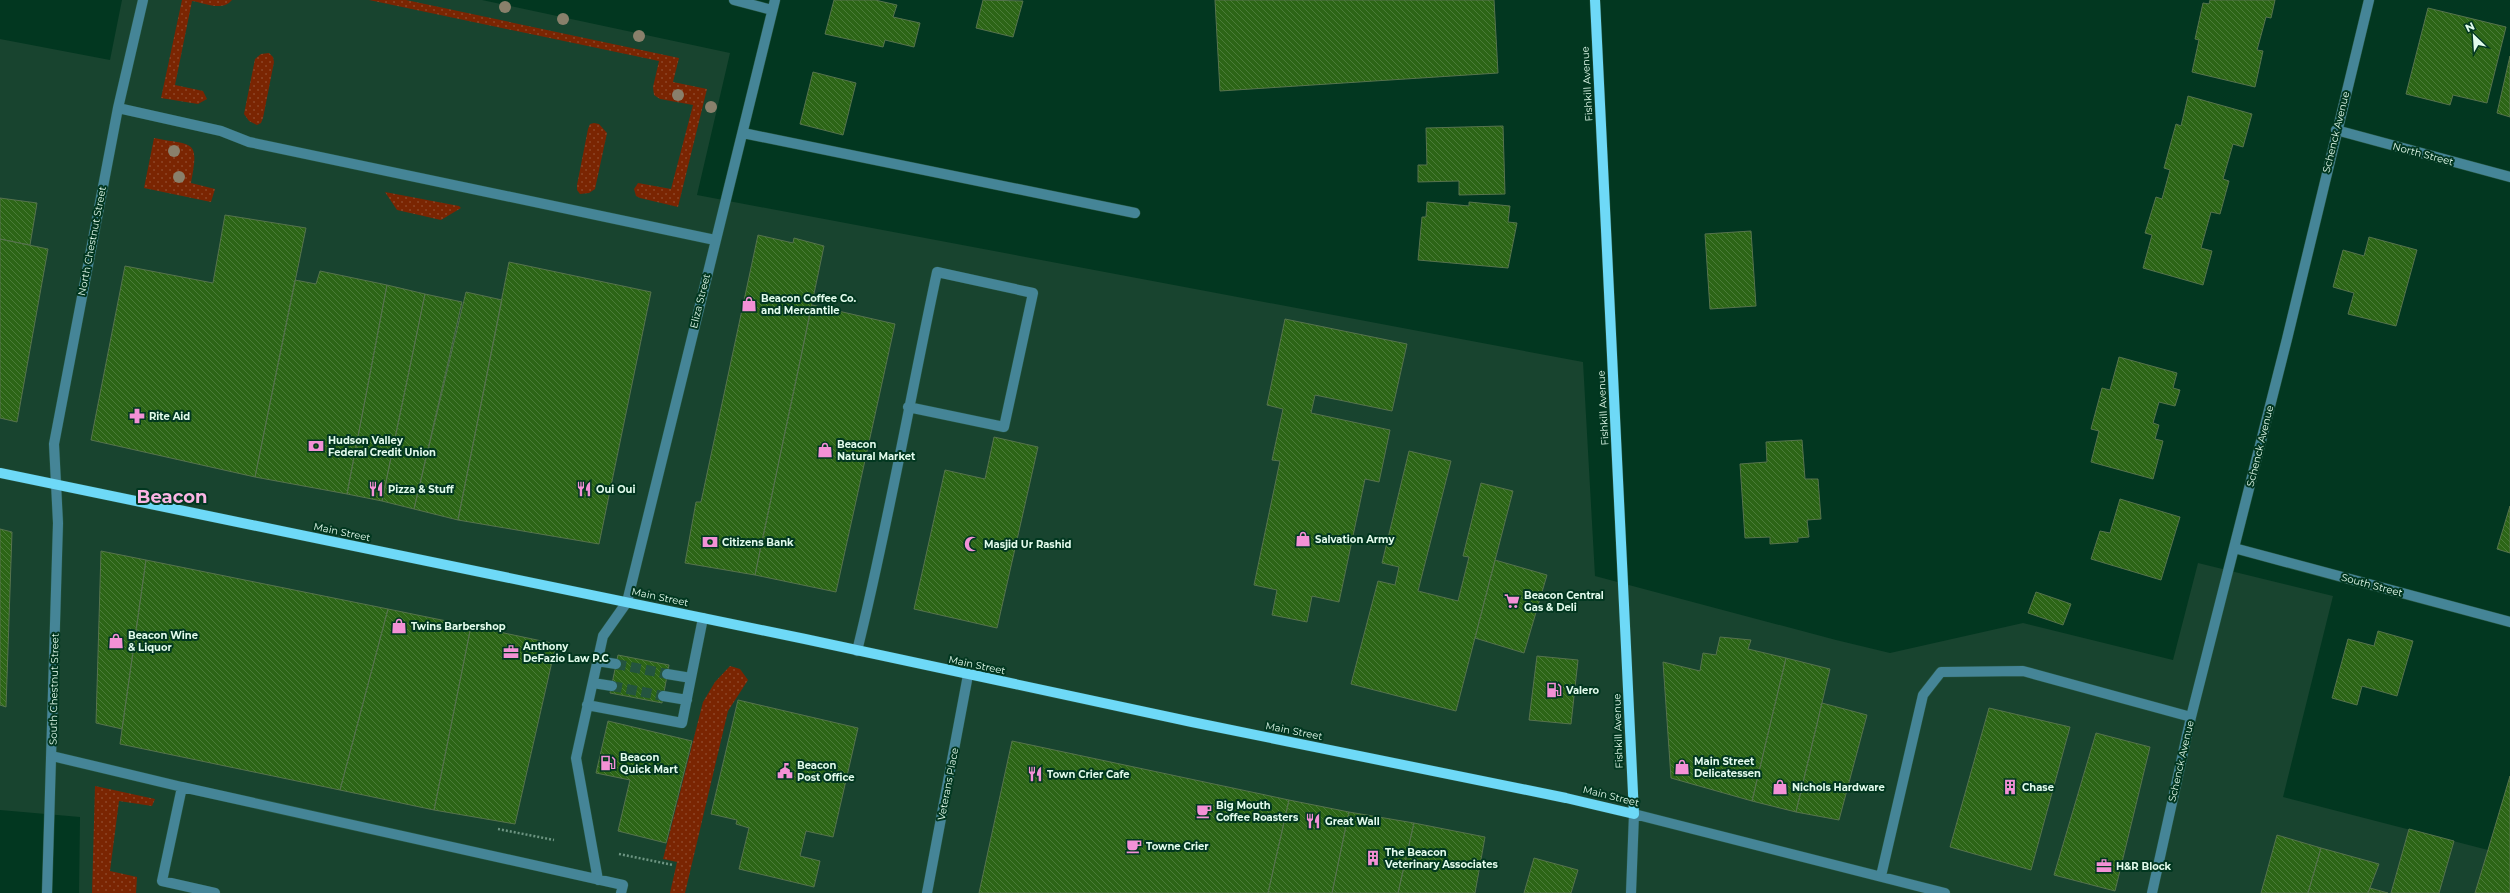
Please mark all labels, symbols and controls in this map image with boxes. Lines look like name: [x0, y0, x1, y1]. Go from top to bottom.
north arrow: [2454, 16, 2494, 56]
text: N: [2463, 19, 2477, 35]
street label: Fishkill Avenue: [1579, 46, 1595, 122]
street label: Schenck Avenue: [2320, 90, 2352, 174]
street label: North Street: [2391, 140, 2455, 168]
street label: North Chestnut Street: [75, 185, 109, 297]
street label: Eliza Street: [687, 272, 713, 330]
place label: Beacon Coffee Co. and Mercantile: [761, 292, 856, 317]
shop icon: Beacon Coffee Co. and Mercantile: [740, 295, 758, 313]
street label: Fishkill Avenue: [1595, 370, 1611, 446]
street label: Schenck Avenue: [2244, 404, 2276, 488]
pharmacy icon: Rite Aid: [128, 407, 146, 425]
place label: Rite Aid: [149, 410, 190, 423]
place label: Hudson Valley Federal Credit Union: [328, 434, 436, 459]
bank icon: Hudson Valley Federal Credit Union: [307, 437, 325, 455]
place label: Beacon Natural Market: [837, 438, 916, 463]
shop icon: Beacon Natural Market: [816, 441, 834, 459]
restaurant icon: Pizza & Stuff: [367, 480, 385, 498]
restaurant icon: Oui Oui: [575, 480, 593, 498]
place label: Pizza & Stuff: [388, 483, 455, 496]
place label: Oui Oui: [596, 483, 635, 496]
district label: Beacon: [137, 486, 207, 508]
street label: Main Street: [312, 520, 372, 544]
shop icon: Salvation Army: [1294, 530, 1312, 548]
bank icon: Citizens Bank: [701, 533, 719, 551]
place label: Salvation Army: [1315, 533, 1395, 546]
mosque icon: Masjid Ur Rashid: [963, 535, 981, 553]
place label: Citizens Bank: [722, 536, 794, 549]
place label: Masjid Ur Rashid: [984, 538, 1072, 551]
street label: South Street: [2340, 571, 2404, 599]
street label: Main Street: [630, 585, 690, 609]
place label: Beacon Central Gas & Deli: [1524, 589, 1604, 614]
supermarket icon: Beacon Central Gas & Deli: [1503, 592, 1521, 610]
shop icon: Twins Barbershop: [390, 617, 408, 635]
place label: Twins Barbershop: [411, 620, 506, 633]
place label: Beacon Wine & Liquor: [128, 629, 198, 654]
shop icon: Beacon Wine & Liquor: [107, 632, 125, 650]
street label: South Chestnut Street: [47, 633, 61, 745]
place label: Anthony DeFazio Law P.C: [522, 640, 610, 665]
office icon: Anthony DeFazio Law P.C: [502, 643, 520, 661]
street label: Main Street: [947, 653, 1007, 677]
fuel station icon: Valero: [1545, 681, 1563, 699]
place label: Valero: [1565, 684, 1600, 697]
street label: Fishkill Avenue: [1610, 693, 1626, 769]
street label: Main Street: [1264, 719, 1324, 743]
street label: Schenck Avenue: [2165, 719, 2197, 803]
street label: Veterans Place: [935, 747, 961, 821]
place label: Beacon Quick Mart: [620, 751, 679, 776]
fuel station icon: Beacon Quick Mart: [599, 754, 617, 772]
place label: Main Street Delicatessen: [1694, 755, 1761, 780]
shop icon: Main Street Delicatessen: [1673, 758, 1691, 776]
place label: Beacon Post Office: [797, 759, 855, 784]
public building icon: Beacon Post Office: [776, 762, 794, 780]
restaurant icon: Town Crier Cafe: [1026, 765, 1044, 783]
place label: Town Crier Cafe: [1047, 768, 1130, 781]
shop icon: Nichols Hardware: [1771, 778, 1789, 796]
building icon: Chase: [2001, 778, 2019, 796]
place label: Nichols Hardware: [1792, 781, 1885, 794]
place label: Chase: [2022, 781, 2054, 794]
street label: Main Street: [1581, 783, 1641, 809]
place label: Big Mouth Coffee Roasters: [1216, 799, 1299, 824]
cafe icon: Big Mouth Coffee Roasters: [1195, 802, 1213, 820]
restaurant icon: Great Wall: [1304, 812, 1322, 830]
place label: Great Wall: [1325, 815, 1380, 828]
cafe icon: Towne Crier: [1125, 837, 1143, 855]
place label: Towne Crier: [1146, 840, 1209, 853]
place label: The Beacon Veterinary Associates: [1384, 846, 1499, 871]
building icon: The Beacon Veterinary Associates: [1364, 849, 1382, 867]
office icon: H&R Block: [2095, 857, 2113, 875]
place label: H&R Block: [2116, 860, 2172, 873]

